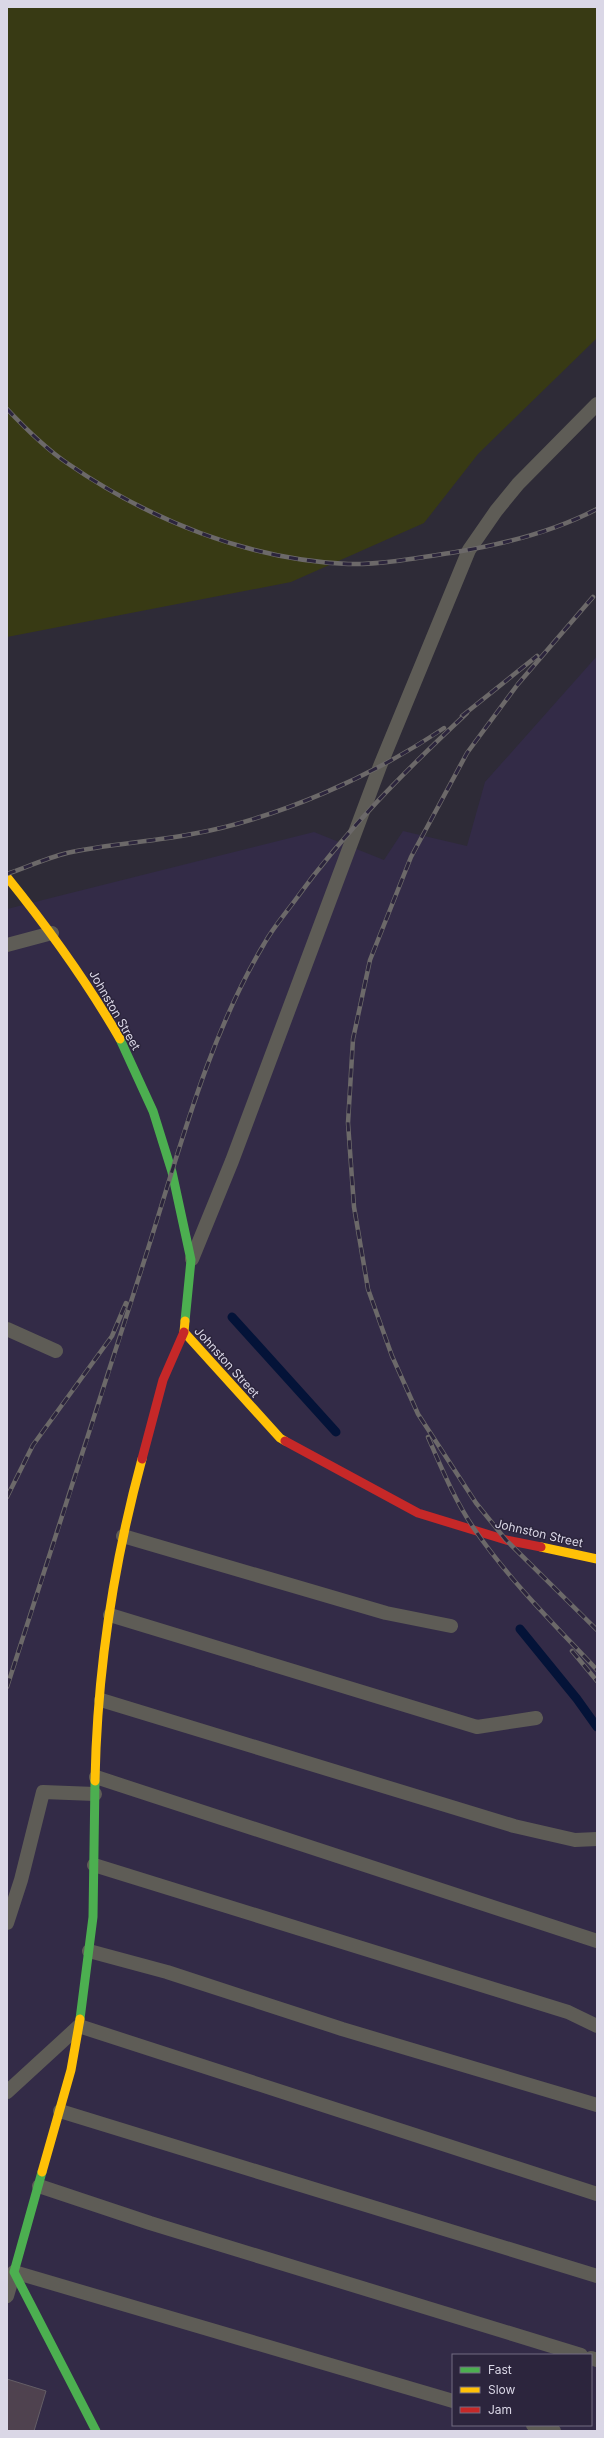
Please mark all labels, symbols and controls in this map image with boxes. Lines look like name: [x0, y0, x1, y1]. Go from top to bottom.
street label: Johnston Street: [86, 967, 144, 1053]
street label: Johnston Street: [191, 1324, 263, 1400]
street label: Johnston Street: [494, 1516, 585, 1550]
legend: [452, 2354, 592, 2426]
text: Fast: [488, 2362, 512, 2377]
text: Slow: [488, 2382, 516, 2397]
text: Jam: [488, 2402, 512, 2417]

